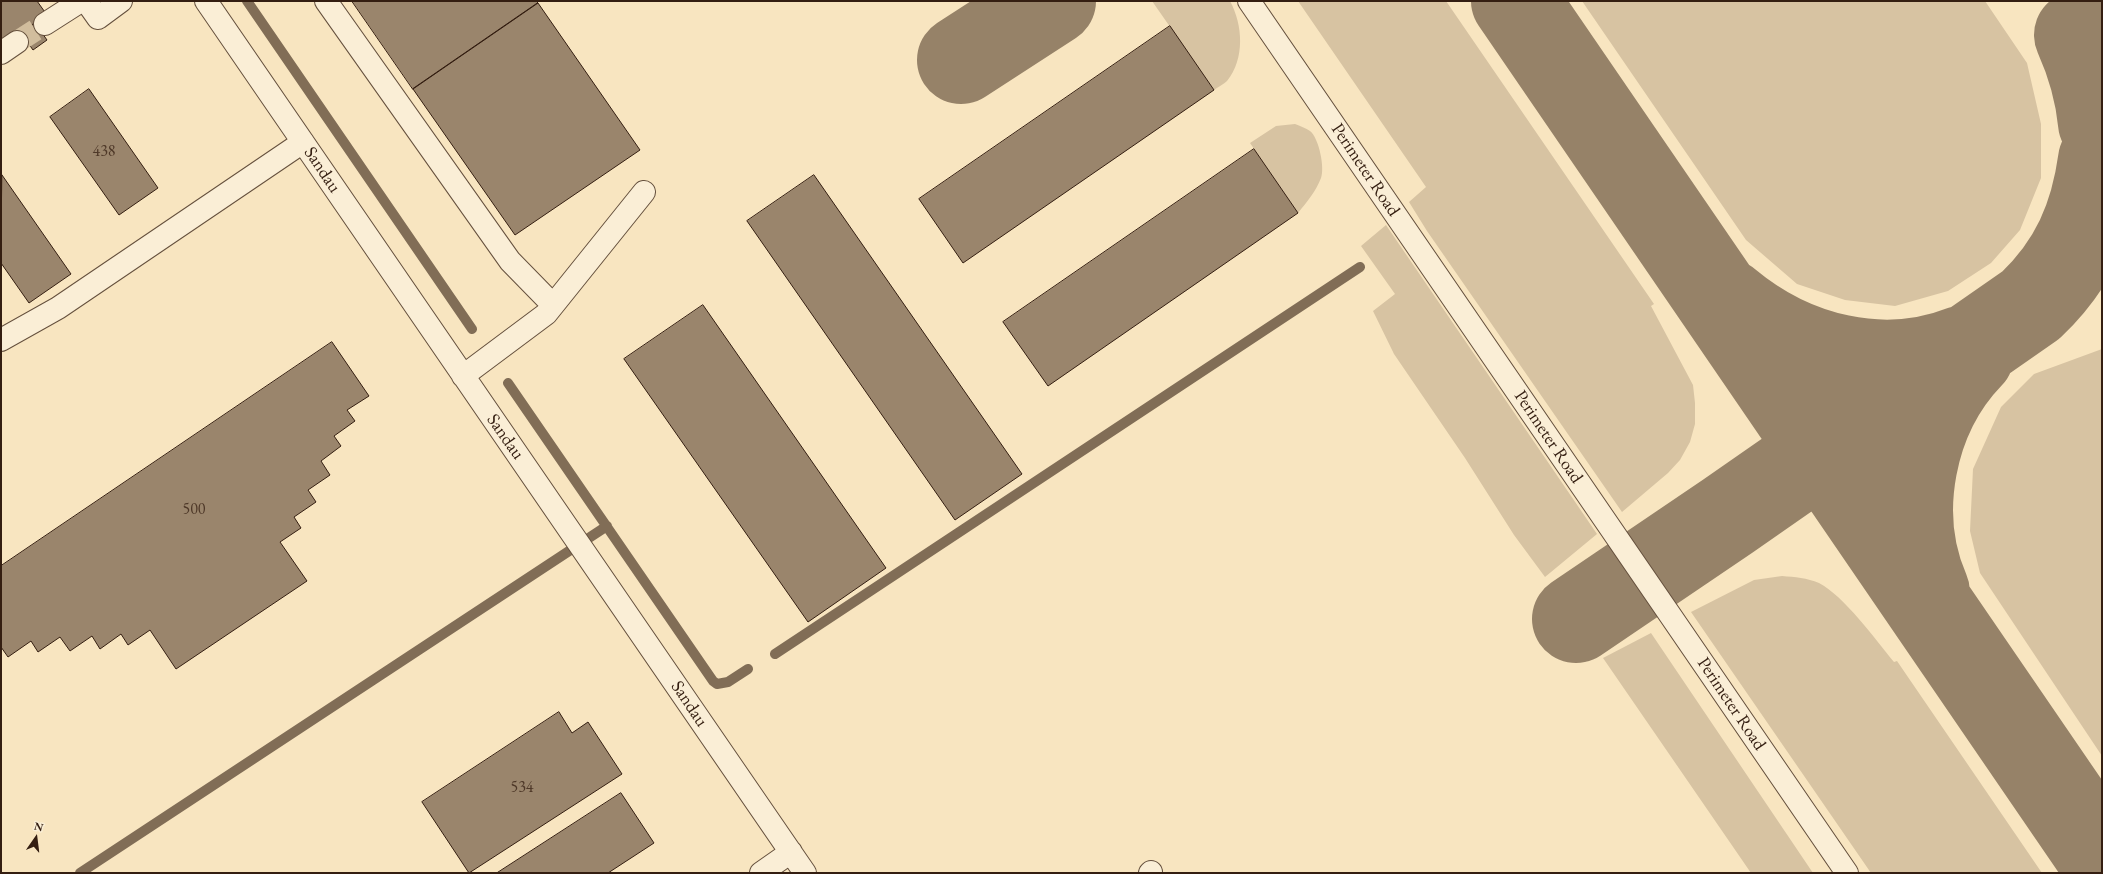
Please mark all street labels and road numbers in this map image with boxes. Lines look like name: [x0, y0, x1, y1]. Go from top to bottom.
street label: Perimeter Road: [1326, 119, 1404, 221]
street label: Sandau: [299, 143, 345, 197]
street label: Perimeter Road: [1509, 386, 1587, 488]
street label: Sandau: [482, 410, 528, 464]
street label: Perimeter Road: [1692, 653, 1770, 755]
street label: Sandau: [666, 677, 712, 731]

